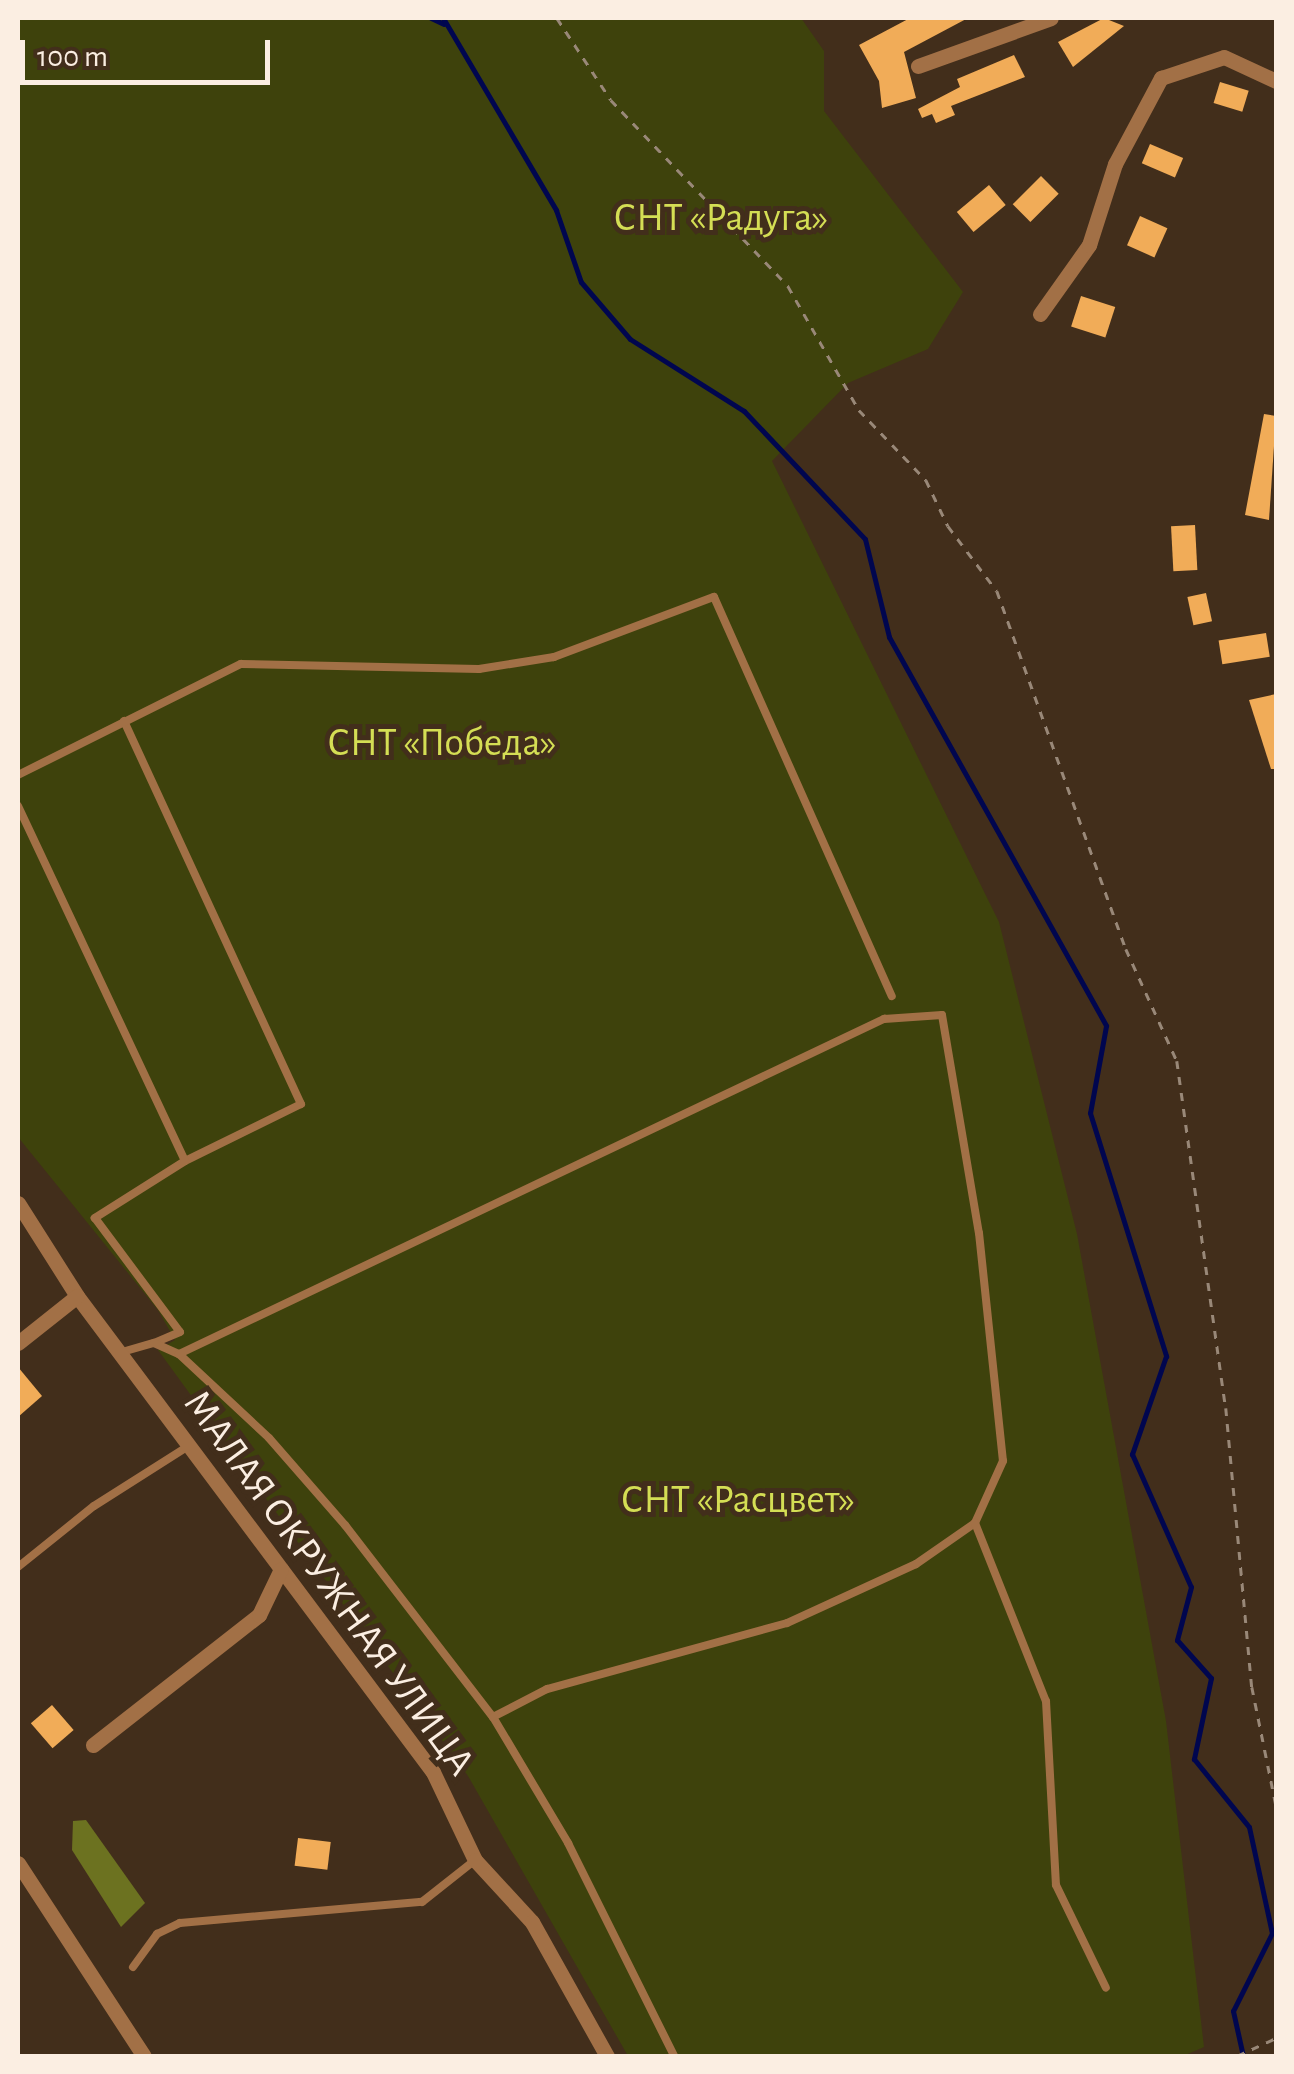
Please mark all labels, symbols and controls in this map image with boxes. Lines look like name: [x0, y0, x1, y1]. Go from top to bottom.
scale bar: [25, 20, 275, 82]
text: 100 m: [37, 42, 108, 72]
park label: СНТ «Радуга»: [614, 194, 828, 242]
park label: СНТ «Победа»: [327, 719, 557, 767]
street label: МАЛАЯ ОКРУЖНАЯ УЛИЦА: [173, 1381, 485, 1785]
park label: СНТ «Расцвет»: [621, 1476, 855, 1524]

